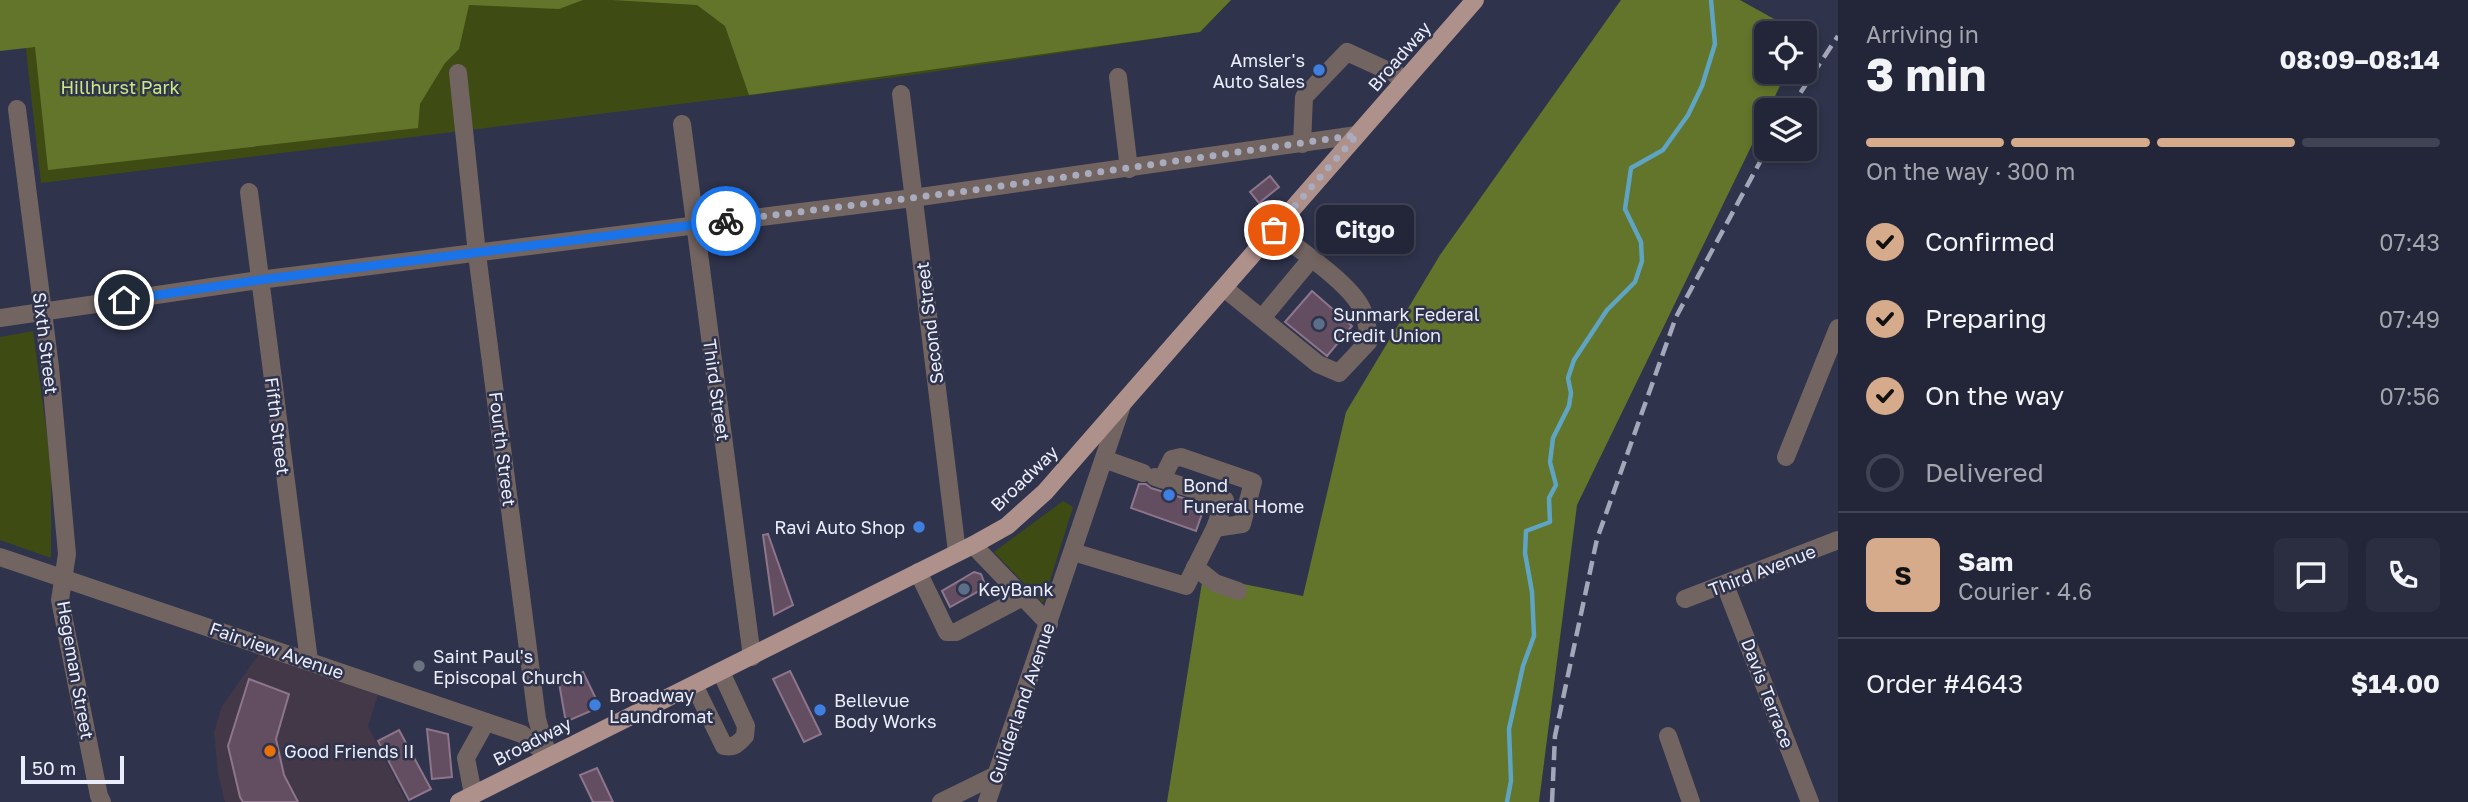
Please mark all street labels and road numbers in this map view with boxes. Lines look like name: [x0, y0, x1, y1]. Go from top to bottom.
street label: Broadway: [1363, 17, 1435, 95]
street label: Second Street: [911, 261, 947, 385]
street label: Sixth Street: [29, 291, 63, 395]
street label: Third Street: [699, 338, 735, 442]
street label: Fifth Street: [261, 376, 295, 476]
street label: Fourth Street: [485, 390, 521, 508]
street label: Broadway: [986, 441, 1062, 515]
street label: Third Avenue: [1705, 539, 1819, 601]
street label: Hegeman Street: [53, 599, 99, 741]
street label: Fairview Avenue: [207, 617, 347, 683]
street label: Guilderland Avenue: [983, 620, 1059, 786]
street label: Davis Terrace: [1737, 635, 1799, 751]
street label: Broadway: [489, 712, 575, 770]

